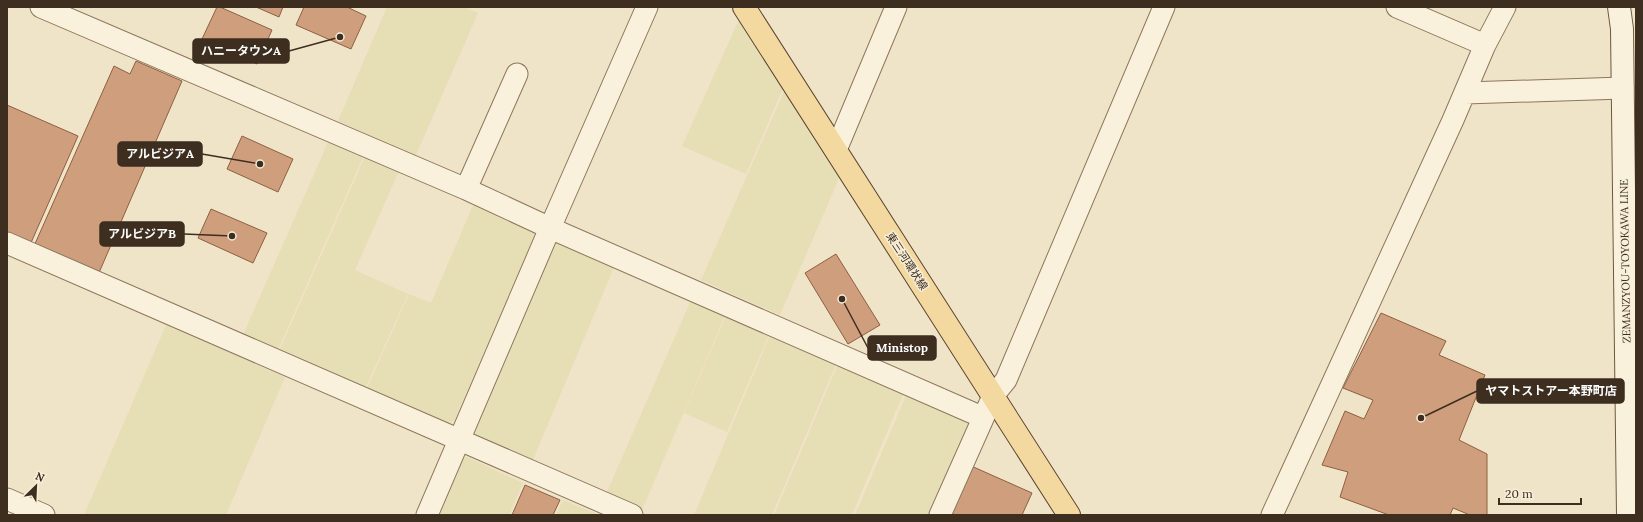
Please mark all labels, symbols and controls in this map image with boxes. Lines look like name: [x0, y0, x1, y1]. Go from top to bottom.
callout: ハニータウンA: [193, 39, 289, 63]
text: ハニータウンA: [201, 43, 281, 58]
callout: アルビジアA: [118, 142, 202, 166]
text: アルビジアA: [126, 146, 194, 161]
street label: ZEMANZYOU-TOYOKAWA LINE: [1617, 179, 1633, 343]
callout: アルビジアB: [100, 222, 184, 246]
text: アルビジアB: [108, 226, 176, 241]
street label: 東三河環状線: [883, 230, 931, 292]
callout: Ministop: [868, 336, 936, 360]
text: Ministop: [876, 340, 928, 355]
callout: ヤマトストアー本野町店: [1477, 379, 1624, 403]
text: ヤマトストアー本野町店: [1485, 383, 1617, 398]
north arrow: [16, 466, 56, 506]
text: N: [33, 469, 47, 485]
scale bar: [1499, 480, 1581, 506]
text: 20 m: [1505, 486, 1533, 501]

